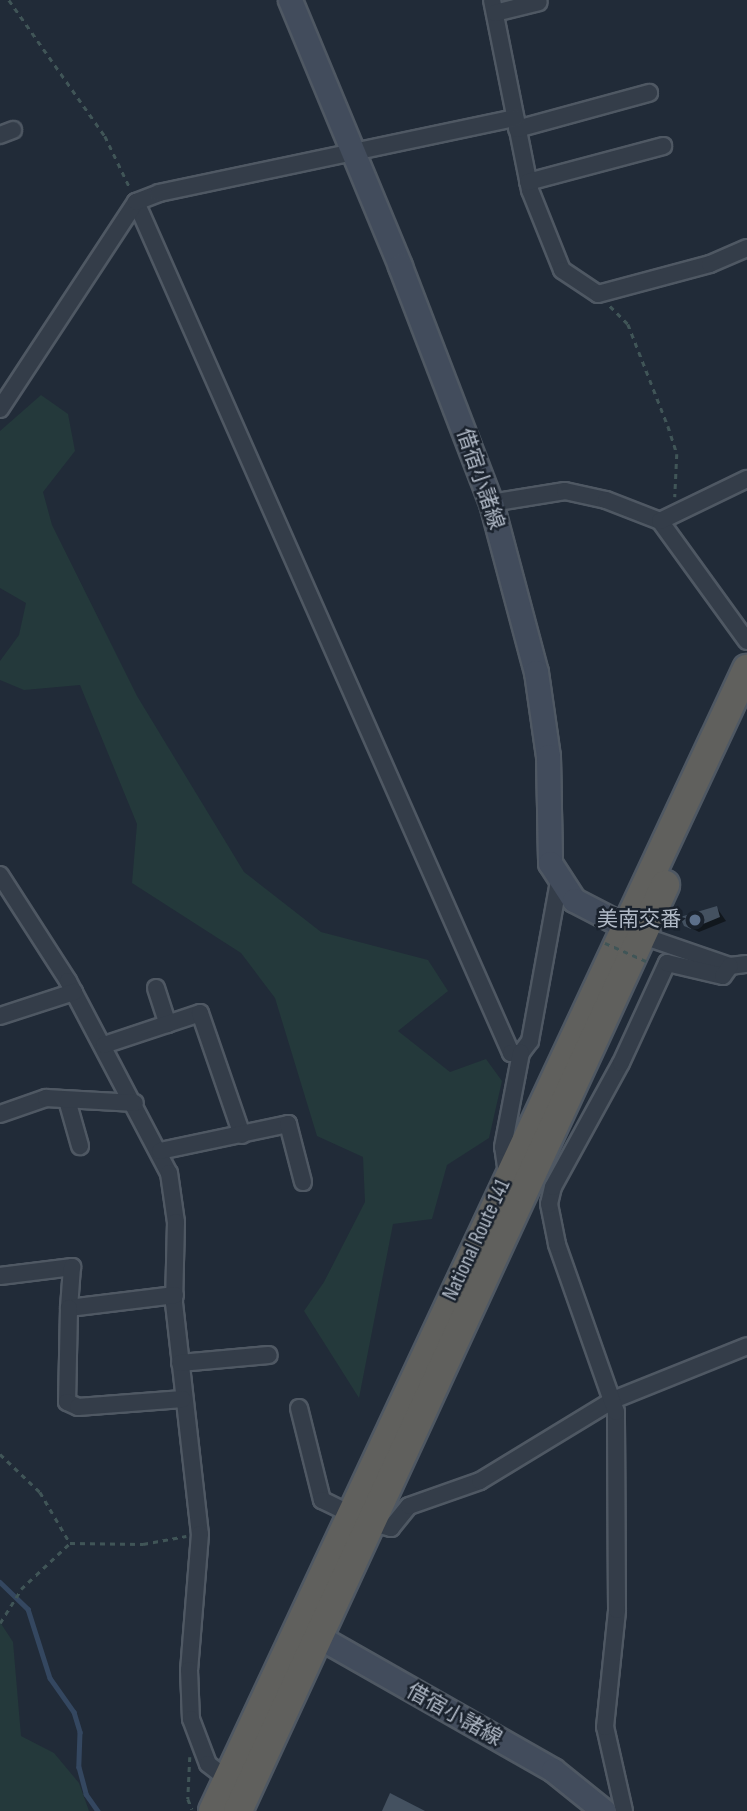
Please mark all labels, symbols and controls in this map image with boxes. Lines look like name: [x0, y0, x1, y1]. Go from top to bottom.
street label: 借宿小諸線: [451, 425, 509, 533]
place label: 美南交番: [597, 907, 681, 933]
marker: 美南交番: [687, 912, 703, 928]
street label: National Route 141: [438, 1175, 516, 1305]
street label: 借宿小諸線: [402, 1679, 506, 1751]

